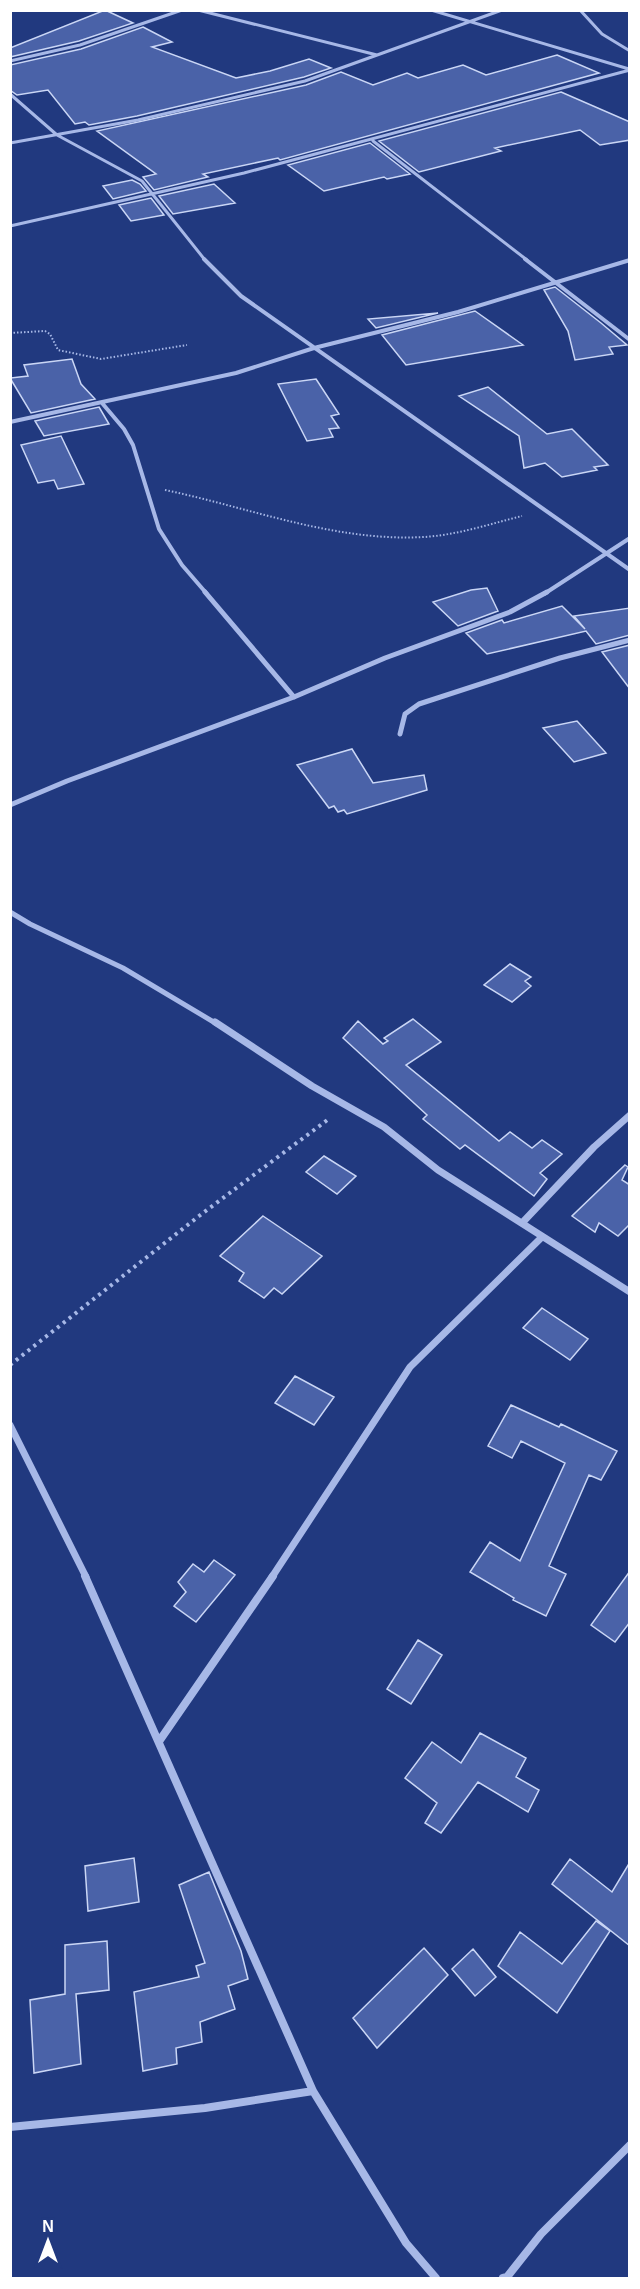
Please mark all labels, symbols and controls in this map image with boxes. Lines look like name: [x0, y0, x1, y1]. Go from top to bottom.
north arrow: [18, 2211, 78, 2271]
text: N: [42, 2218, 54, 2235]

